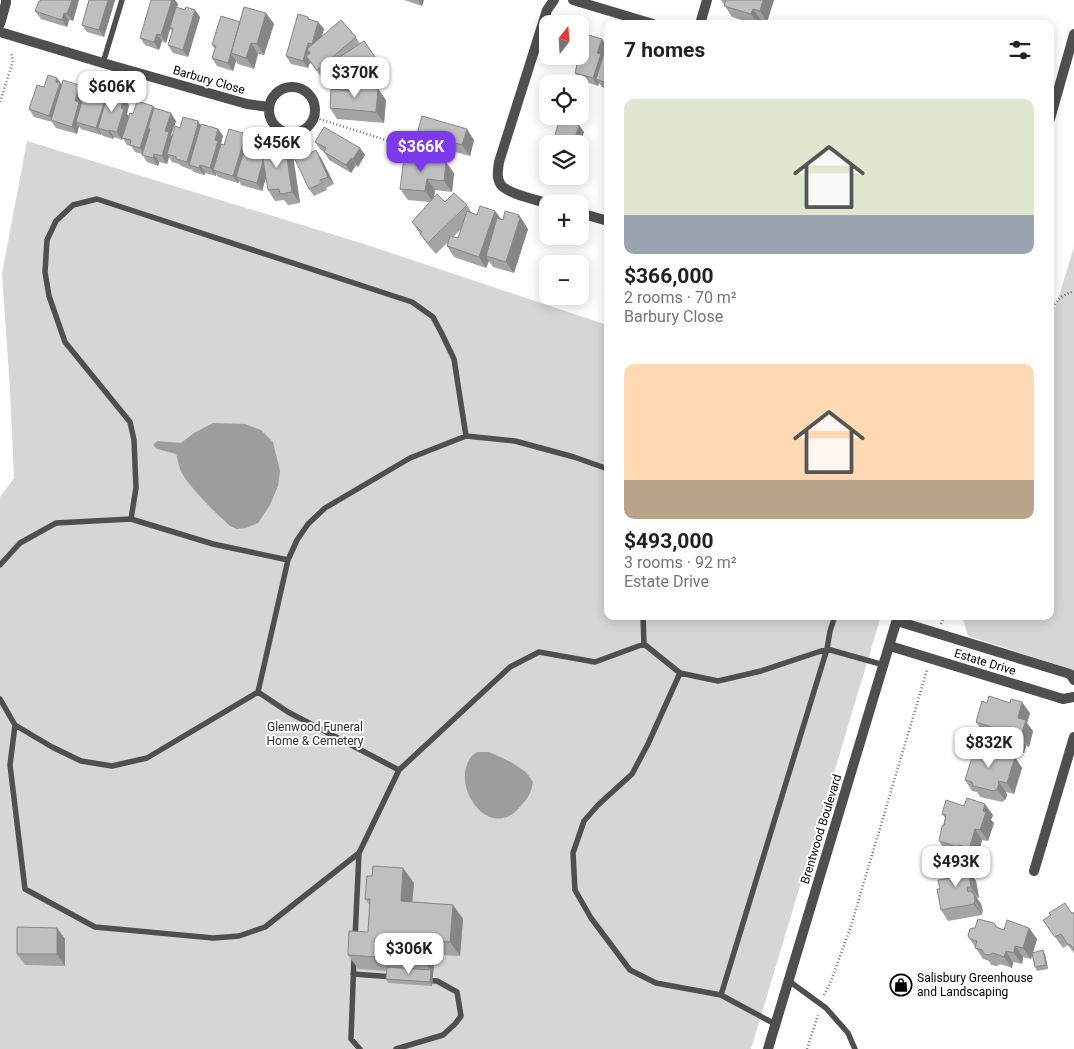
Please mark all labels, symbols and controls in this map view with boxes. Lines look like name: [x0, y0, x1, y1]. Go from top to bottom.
north arrow: [539, 15, 589, 65]
map controls: [539, 15, 589, 305]
icon: filters: [1006, 36, 1034, 64]
text: 7 homes: [624, 38, 705, 62]
pin: $370K: [320, 56, 390, 99]
street label: Barbury Close: [171, 63, 247, 97]
text: $370K: [332, 63, 378, 82]
pin: $606K: [77, 70, 147, 113]
button: locate: [539, 75, 589, 125]
text: $606K: [89, 77, 135, 96]
pin: $456K: [242, 126, 312, 169]
pin: $366K: [386, 130, 456, 173]
icon: home: [784, 132, 874, 222]
text: $456K: [254, 133, 300, 152]
button: layers: [539, 135, 589, 185]
text: $366K: [398, 137, 444, 156]
button: +: [539, 195, 589, 245]
button: −: [539, 255, 589, 305]
text: $366,000: [624, 264, 714, 288]
text: 2 rooms · 70 m²: [624, 288, 737, 307]
text: Barbury Close: [624, 307, 723, 326]
icon: home: [784, 397, 874, 487]
text: $493,000: [624, 529, 714, 553]
text: 3 rooms · 92 m²: [624, 553, 737, 572]
text: Estate Drive: [624, 572, 709, 591]
street label: Estate Drive: [952, 646, 1018, 678]
park label: Glenwood Funeral Home & Cemetery: [267, 720, 364, 748]
pin: $832K: [954, 726, 1024, 769]
text: $832K: [966, 733, 1012, 752]
street label: Brentwood Boulevard: [798, 772, 844, 886]
pin: $493K: [921, 846, 991, 888]
text: $493K: [933, 852, 979, 871]
pin: $306K: [374, 932, 444, 975]
text: $306K: [386, 939, 432, 958]
place label: Salisbury Greenhouse and Landscaping: [917, 971, 1033, 999]
shop icon: Salisbury Greenhouse and Landscaping: [889, 973, 913, 997]

